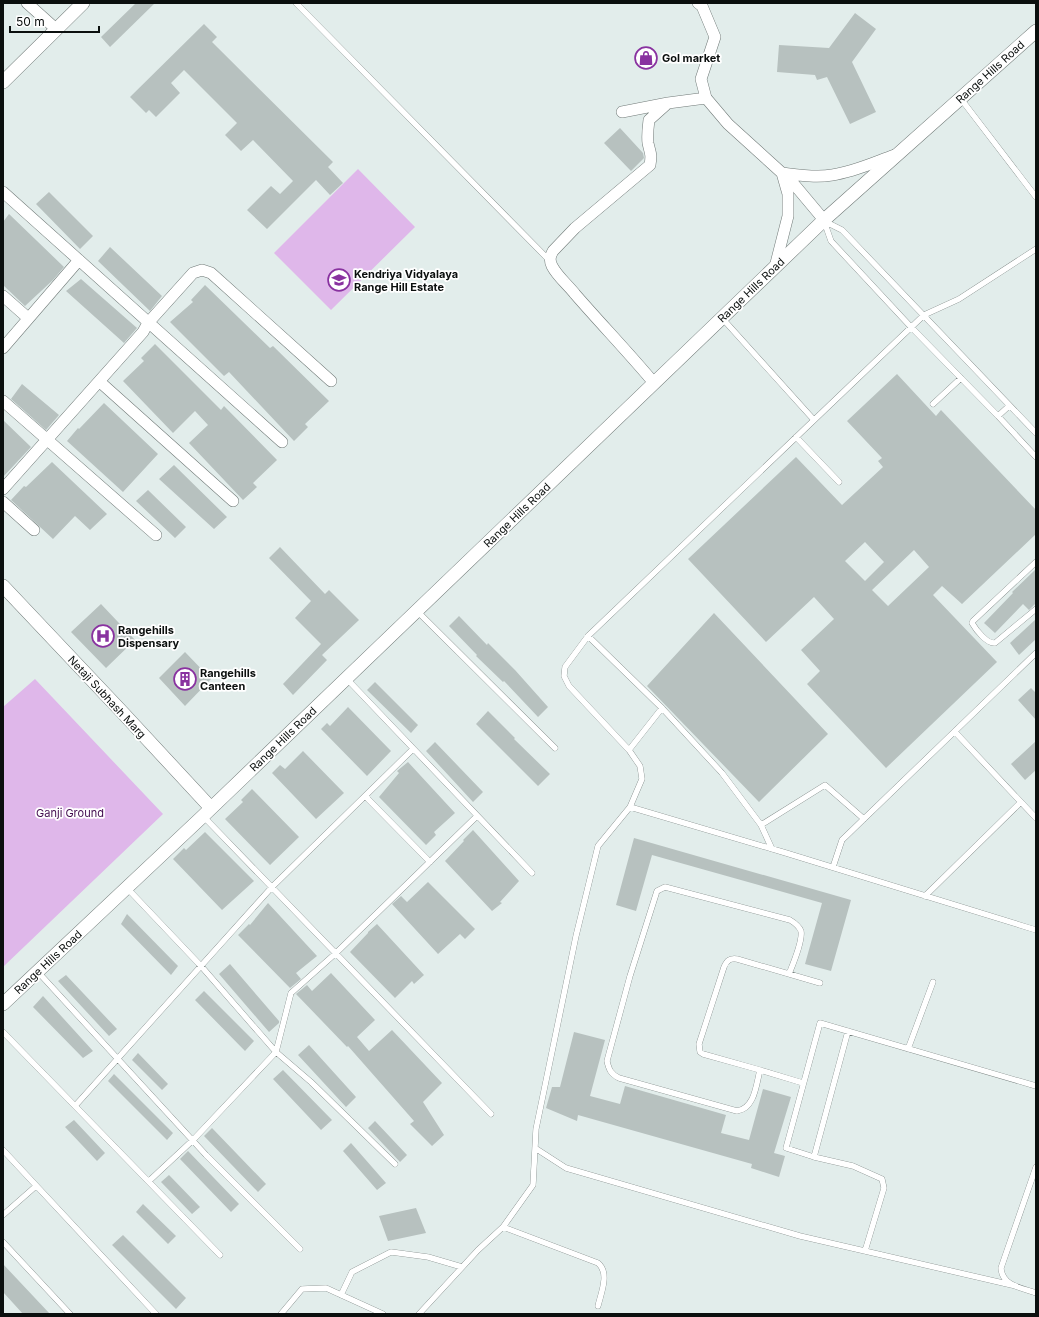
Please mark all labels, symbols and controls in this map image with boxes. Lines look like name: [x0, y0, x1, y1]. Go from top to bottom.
scale bar: [10, 8, 99, 34]
text: 50 m: [16, 14, 45, 29]
street label: Range Hills Road: [953, 38, 1027, 106]
shop icon: Gol market: [633, 45, 659, 71]
place label: Gol market: [662, 51, 720, 65]
street label: Range Hills Road: [715, 255, 787, 325]
school or university icon: Kendriya Vidyalaya Range Hill Estate: [326, 267, 352, 293]
place label: Kendriya Vidyalaya Range Hill Estate: [354, 267, 458, 294]
street label: Range Hills Road: [481, 480, 553, 550]
hospital icon: Rangehills Dispensary: [90, 623, 116, 649]
place label: Rangehills Dispensary: [118, 623, 180, 650]
street label: Netaji Subhash Marg: [65, 653, 149, 741]
building icon: Rangehills Canteen: [172, 666, 198, 692]
place label: Rangehills Canteen: [200, 666, 256, 693]
street label: Range Hills Road: [247, 704, 319, 774]
park label: Ganji Ground: [36, 806, 104, 820]
street label: Range Hills Road: [11, 927, 85, 997]

